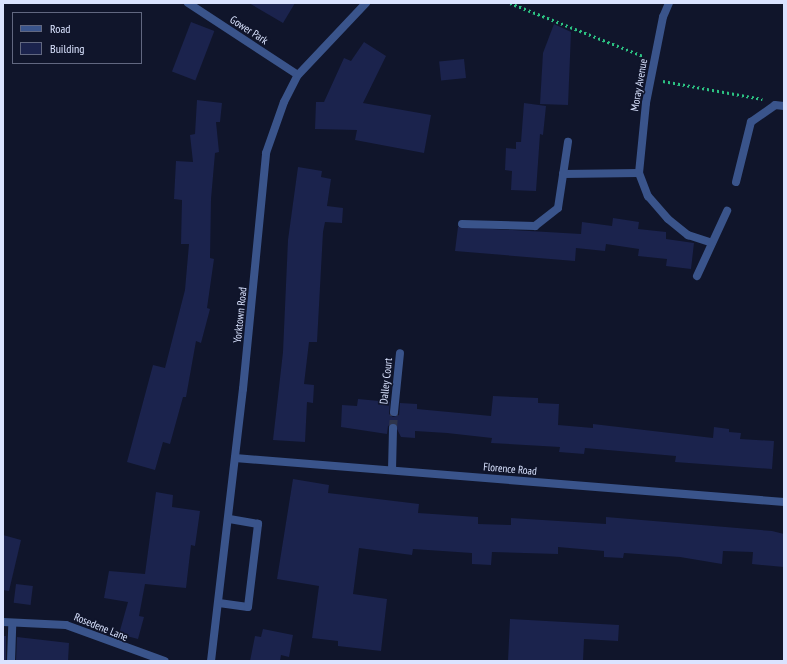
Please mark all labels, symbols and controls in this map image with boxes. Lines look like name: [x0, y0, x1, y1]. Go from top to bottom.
legend: [12, 12, 142, 64]
street label: Gower Park: [228, 13, 270, 47]
text: Road: [50, 21, 70, 36]
text: Building: [50, 41, 85, 56]
street label: Moray Avenue: [628, 58, 650, 112]
street label: Yorktown Road: [230, 286, 250, 344]
street label: Dalley Court: [377, 357, 395, 405]
street label: Florence Road: [483, 460, 537, 478]
street label: Rosedene Lane: [72, 610, 130, 644]

